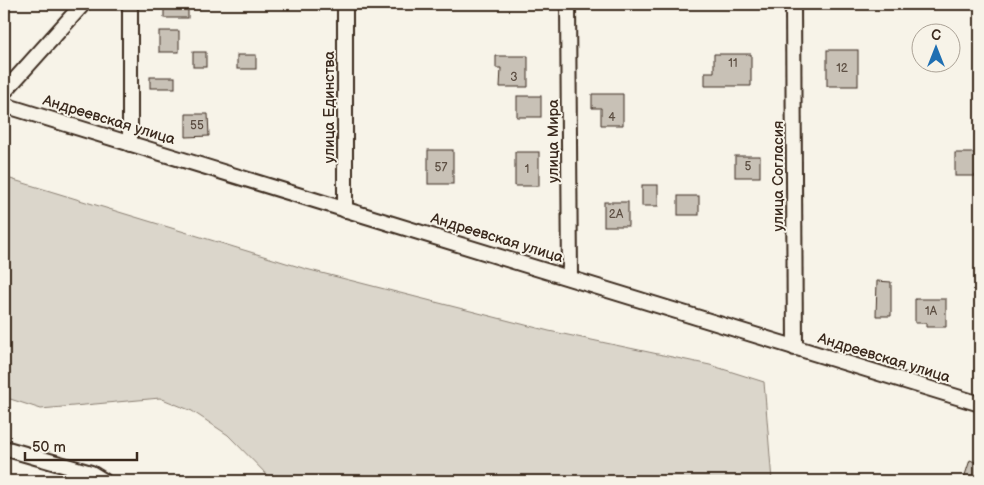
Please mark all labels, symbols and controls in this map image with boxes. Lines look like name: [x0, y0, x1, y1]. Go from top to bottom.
north arrow: [912, 22, 962, 72]
text: С: [931, 27, 941, 44]
street label: улица Единства: [320, 51, 339, 163]
house number: 11: [728, 56, 738, 71]
house number: 12: [836, 61, 848, 76]
house number: 3: [510, 70, 518, 85]
street label: Андреевская улица: [39, 91, 178, 149]
street label: улица Мира: [544, 99, 563, 183]
house number: 4: [608, 110, 616, 125]
house number: 55: [190, 118, 204, 133]
street label: улица Согласия: [769, 121, 788, 231]
house number: 5: [745, 159, 752, 174]
house number: 57: [435, 160, 447, 175]
house number: 1: [525, 162, 529, 177]
house number: 2А: [609, 207, 624, 222]
street label: Андреевская улица: [427, 209, 566, 267]
house number: 1А: [925, 304, 938, 319]
street label: Андреевская улица: [814, 329, 953, 387]
scale bar: [25, 430, 138, 462]
text: 50 m: [32, 438, 66, 457]

